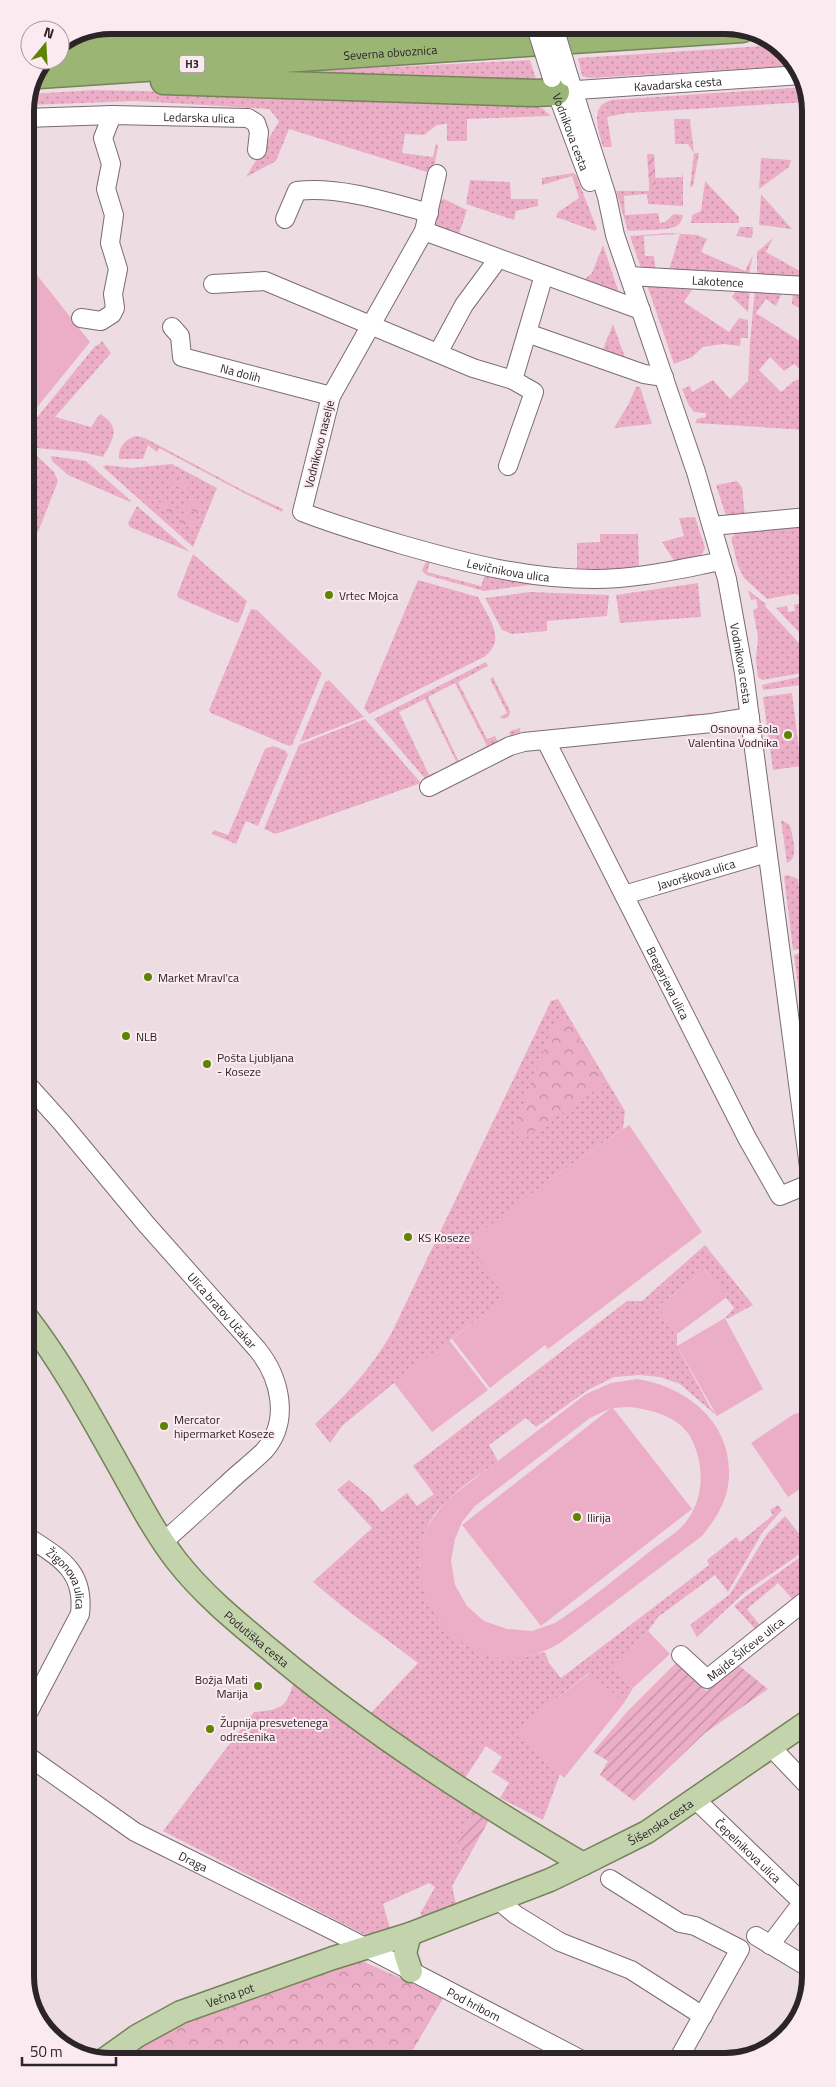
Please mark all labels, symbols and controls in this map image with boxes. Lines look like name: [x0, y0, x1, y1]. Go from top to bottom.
north arrow: [20, 20, 70, 70]
text: N: [41, 21, 57, 44]
street label: Severna obvoznica: [343, 39, 438, 65]
road number: H3: [180, 56, 204, 72]
street label: Kavadarska cesta: [633, 71, 722, 96]
street label: Vodnikova cesta: [548, 90, 594, 173]
street label: Ledarska ulica: [163, 107, 235, 127]
street label: Lakotence: [692, 270, 744, 292]
street label: Na dolih: [218, 358, 263, 387]
street label: Vodnikovo naselje: [299, 398, 339, 490]
street label: Levičnikova ulica: [465, 553, 551, 586]
place label: Vrtec Mojca: [339, 586, 398, 605]
marker: Vrtec Mojca: [323, 589, 335, 601]
street label: Vodnikova cesta: [726, 621, 757, 705]
place label: Osnovna šola Valentina Vodnika: [688, 719, 778, 752]
marker: Osnovna šola Valentina Vodnika: [782, 729, 794, 741]
street label: Javorškova ulica: [655, 853, 737, 894]
street label: Bregarjeva ulica: [642, 943, 695, 1023]
place label: Market Mravl'ca: [158, 968, 239, 987]
marker: Market Mravl'ca: [142, 971, 154, 983]
place label: NLB: [136, 1027, 157, 1046]
marker: NLB: [120, 1030, 132, 1042]
place label: Pošta Ljubljana - Koseze: [217, 1048, 294, 1081]
marker: Pošta Ljubljana - Koseze: [201, 1058, 213, 1070]
place label: KS Koseze: [418, 1228, 470, 1247]
marker: KS Koseze: [402, 1231, 414, 1243]
street label: Ulica bratov Učakar: [183, 1268, 262, 1353]
place label: Mercator hipermarket Koseze: [174, 1410, 274, 1443]
marker: Mercator hipermarket Koseze: [158, 1420, 170, 1432]
place label: Ilirija: [587, 1508, 611, 1527]
marker: Ilirija: [571, 1511, 583, 1523]
street label: Žigonova ulica: [43, 1543, 90, 1610]
street label: Podutiška cesta: [220, 1606, 294, 1672]
street label: Majde Šilčeve ulica: [702, 1612, 788, 1686]
place label: Božja Mati Marija: [195, 1670, 248, 1703]
marker: Božja Mati Marija: [252, 1680, 264, 1692]
place label: Župnija presvetenega odrešenika: [220, 1713, 328, 1746]
marker: Župnija presvetenega odrešenika: [204, 1723, 216, 1735]
street label: Šišenska cesta: [624, 1794, 697, 1850]
street label: Čepelnikova ulica: [711, 1814, 786, 1887]
street label: Draga: [176, 1846, 211, 1876]
street label: Večna pot: [203, 1977, 257, 2012]
street label: Pod hribom: [444, 1982, 504, 2026]
scale bar: [22, 2034, 116, 2066]
text: 50 m: [30, 2040, 63, 2063]

